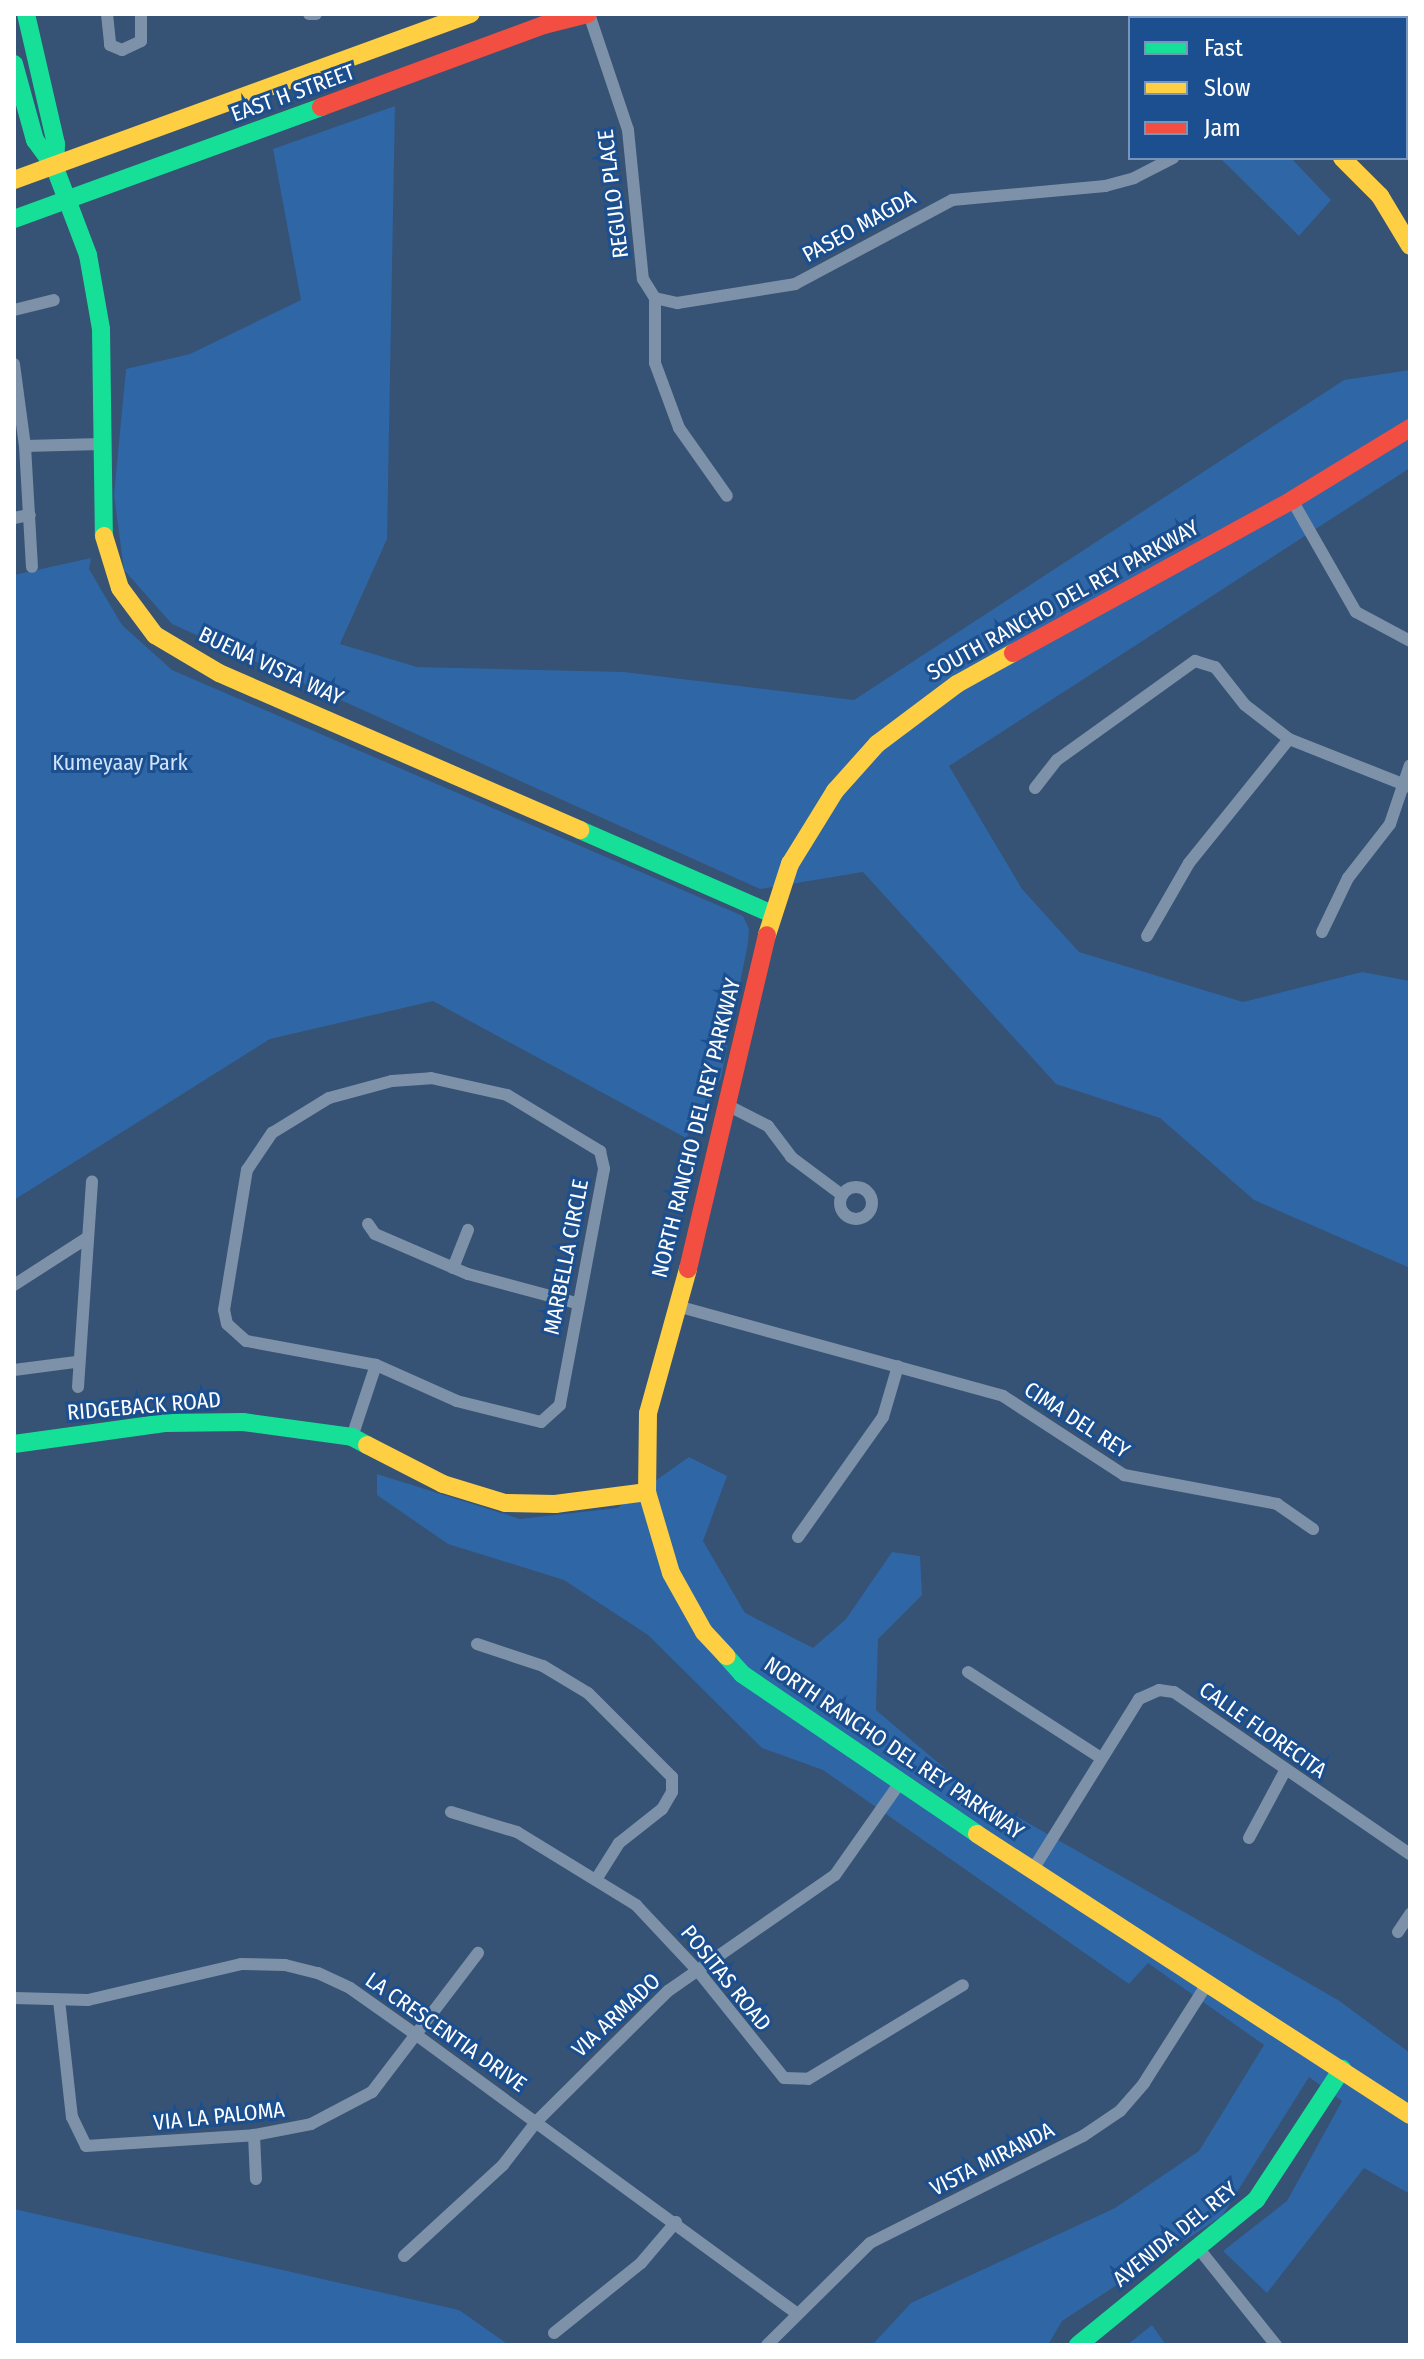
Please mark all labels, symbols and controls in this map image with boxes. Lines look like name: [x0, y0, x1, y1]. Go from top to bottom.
legend: [1128, 16, 1408, 160]
text: Fast: [1204, 34, 1243, 62]
street label: EAST H STREET: [228, 58, 358, 128]
text: Slow: [1204, 74, 1250, 102]
text: Jam: [1204, 114, 1241, 142]
street label: REGULO PLACE: [592, 128, 634, 260]
street label: PASEO MAGDA: [798, 184, 920, 268]
street label: SOUTH RANCHO DEL REY PARKWAY: [923, 514, 1203, 686]
street label: BUENA VISTA WAY: [194, 621, 348, 711]
park label: Kumeyaay Park: [52, 750, 188, 776]
street label: NORTH RANCHO DEL REY PARKWAY: [646, 976, 746, 1280]
street label: MARBELLA CIRCLE: [538, 1177, 594, 1337]
street label: CIMA DEL REY: [1019, 1376, 1135, 1464]
street label: RIDGEBACK ROAD: [66, 1386, 222, 1426]
street label: NORTH RANCHO DEL REY PARKWAY: [759, 1651, 1029, 1845]
street label: CALLE FLORECITA: [1194, 1676, 1332, 1784]
street label: POSITAS ROAD: [675, 1920, 777, 2036]
street label: LA CRESCENTIA DRIVE: [361, 1967, 531, 2097]
street label: VIA ARMADO: [566, 1967, 666, 2063]
street label: VIA LA PALOMA: [152, 2096, 286, 2136]
street label: VISTA MIRANDA: [926, 2116, 1058, 2202]
street label: AVENIDA DEL REY: [1107, 2176, 1243, 2292]

